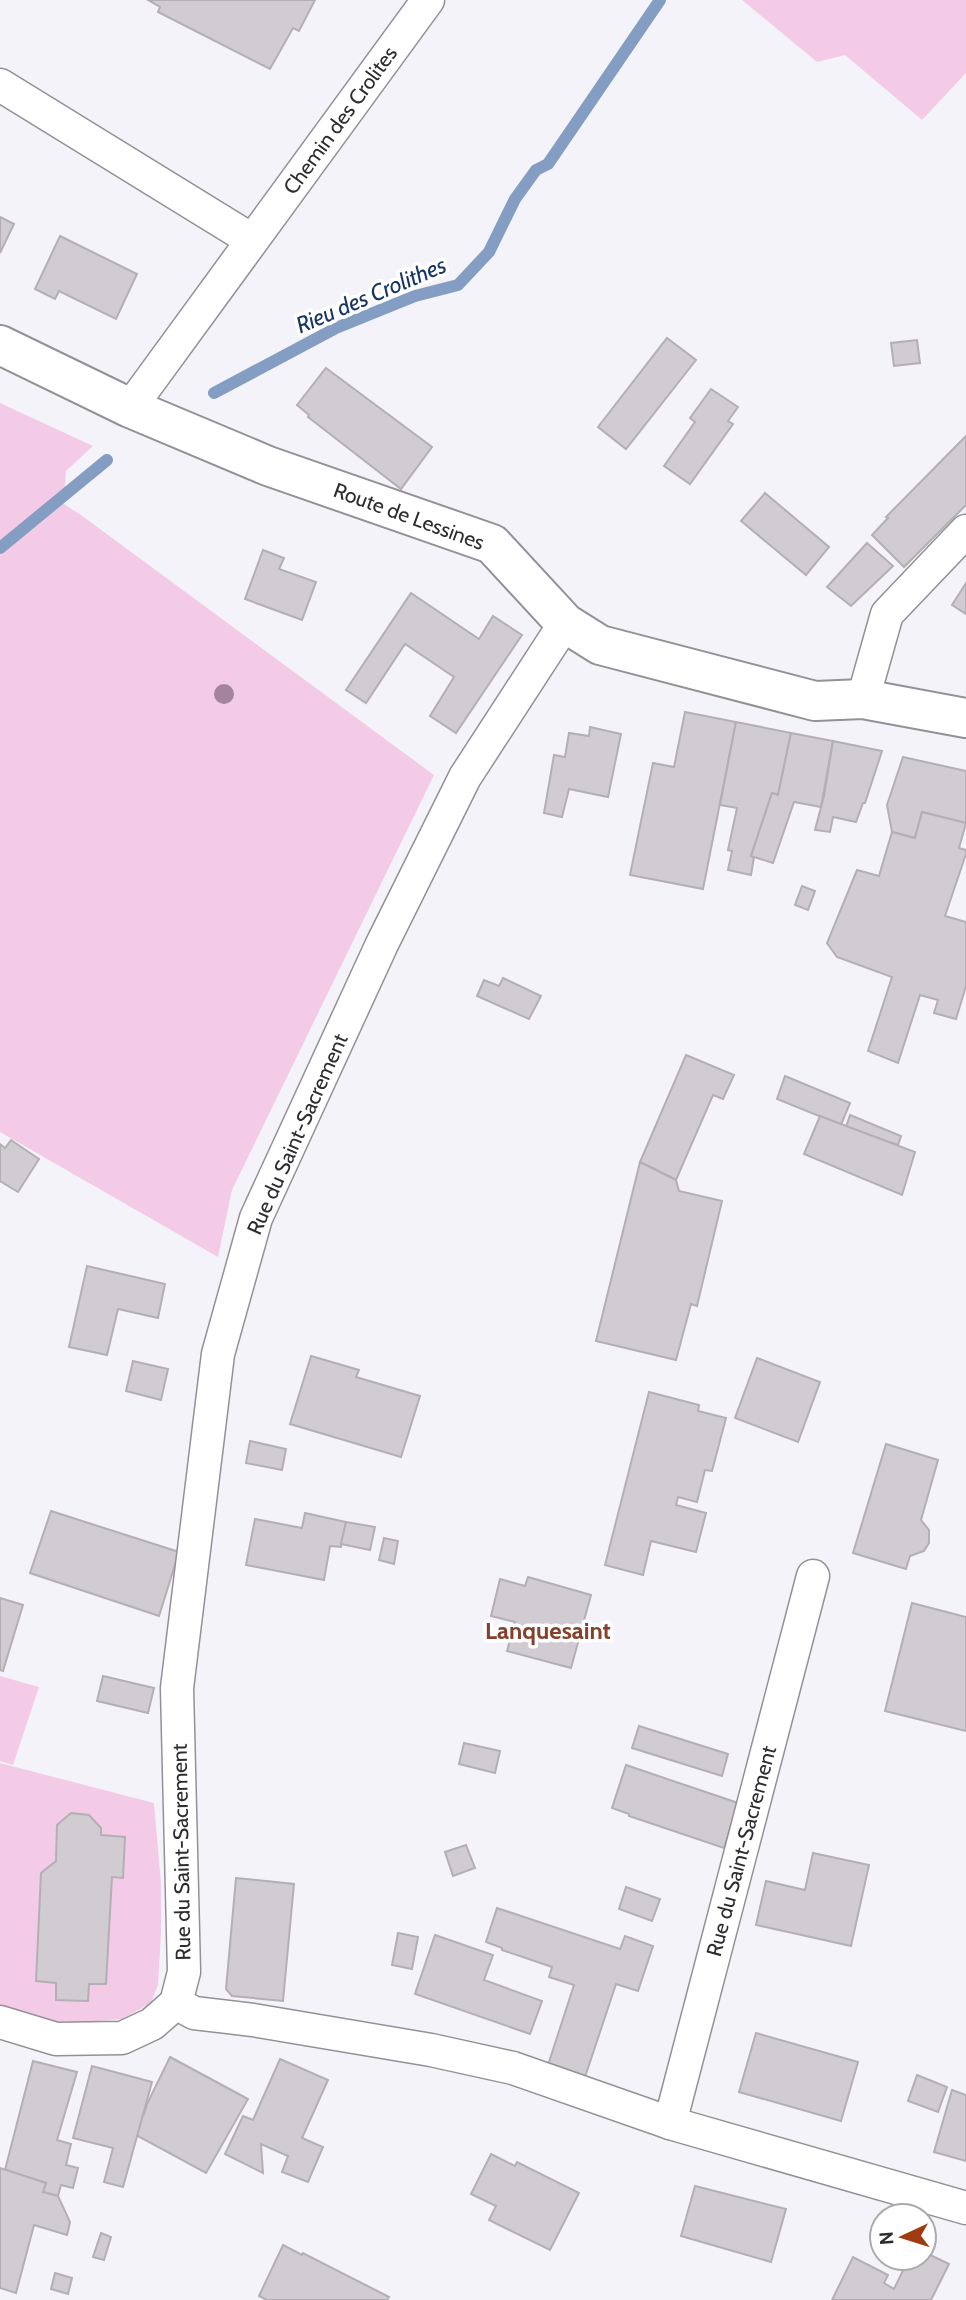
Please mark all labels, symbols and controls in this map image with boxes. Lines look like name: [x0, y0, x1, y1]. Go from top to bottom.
street label: Chemin des Crolites: [278, 41, 402, 199]
water label: Rieu des Crolithes: [292, 251, 450, 339]
street label: Route de Lessines: [330, 477, 488, 555]
street label: Rue du Saint-Sacrement: [241, 1030, 353, 1238]
district label: Lanquesaint: [485, 1616, 611, 1645]
street label: Rue du Saint-Sacrement: [167, 1743, 195, 1961]
street label: Rue du Saint-Sacrement: [701, 1743, 781, 1959]
north arrow: [868, 2202, 938, 2272]
text: N: [875, 2231, 898, 2246]

